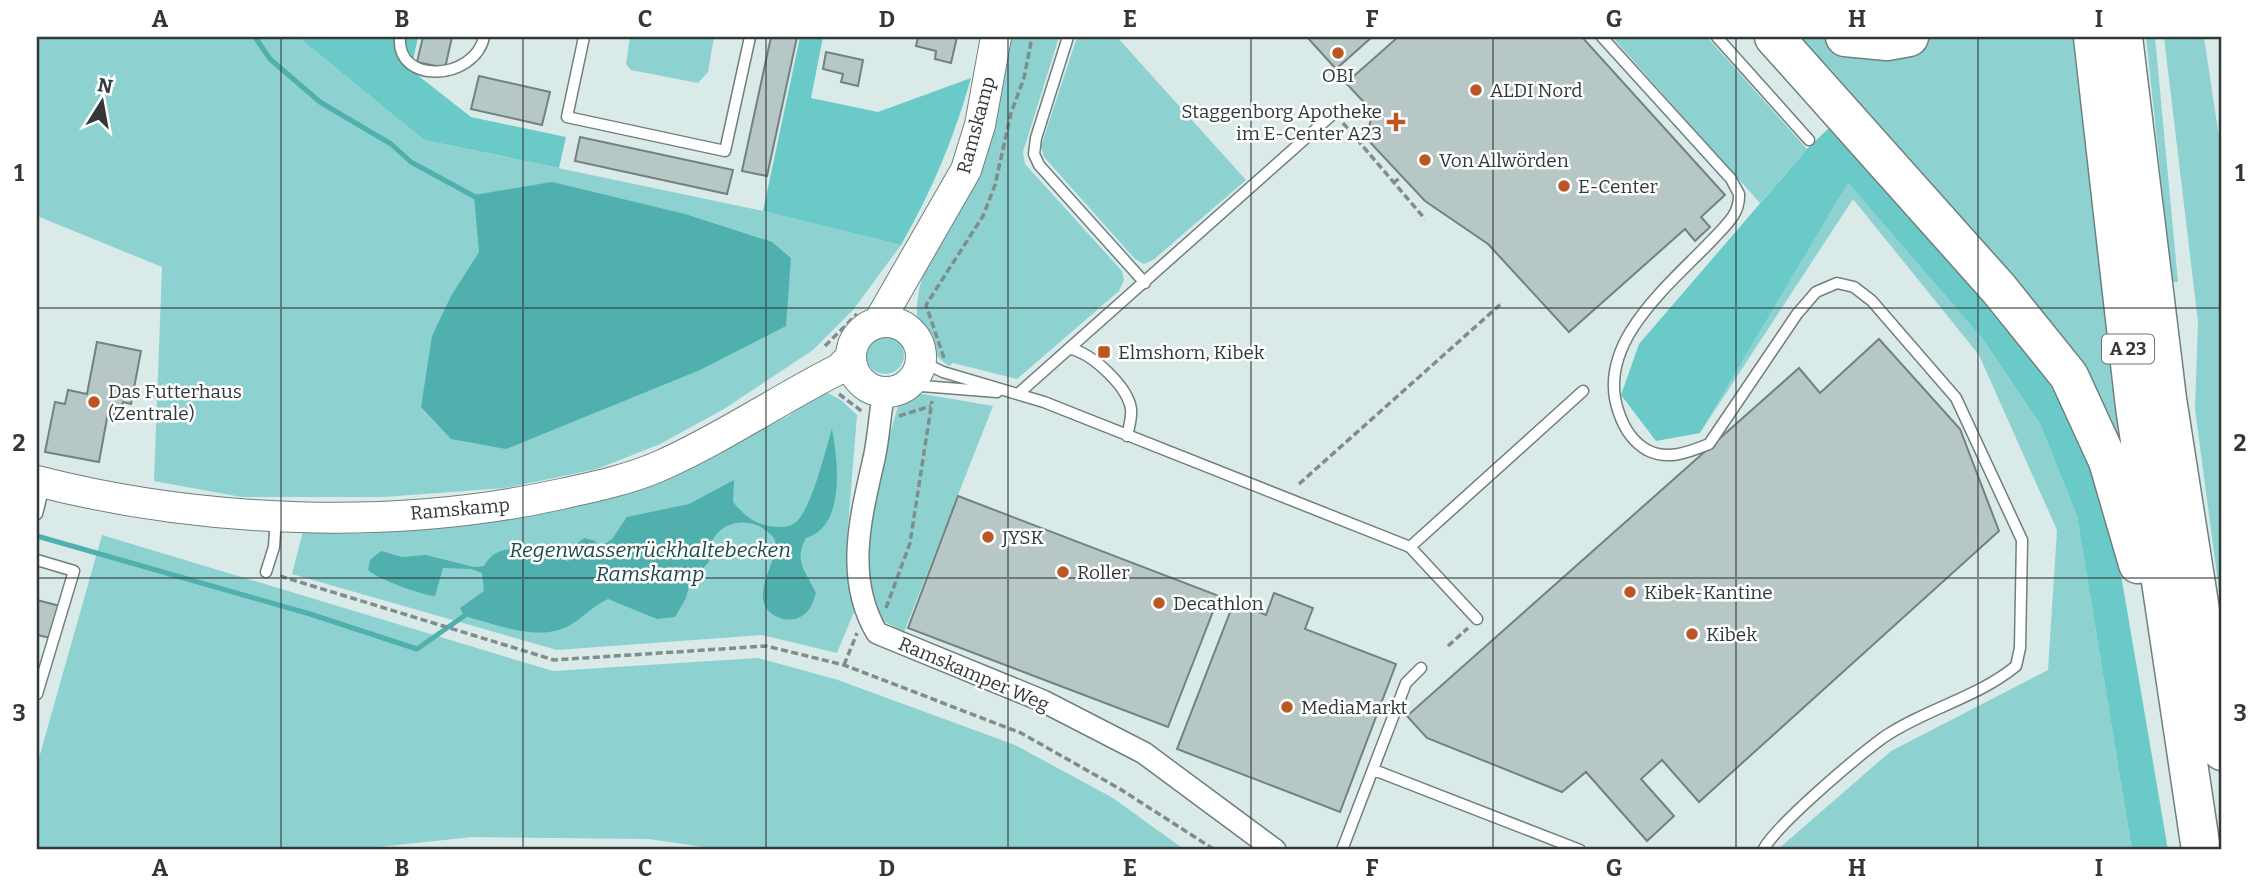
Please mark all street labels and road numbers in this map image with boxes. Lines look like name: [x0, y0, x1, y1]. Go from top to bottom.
street label: Ramskamp: [952, 74, 1000, 176]
road number: A 23: [2102, 334, 2154, 363]
street label: Ramskamp: [409, 493, 511, 525]
street label: Ramskamper Weg: [895, 632, 1053, 716]

